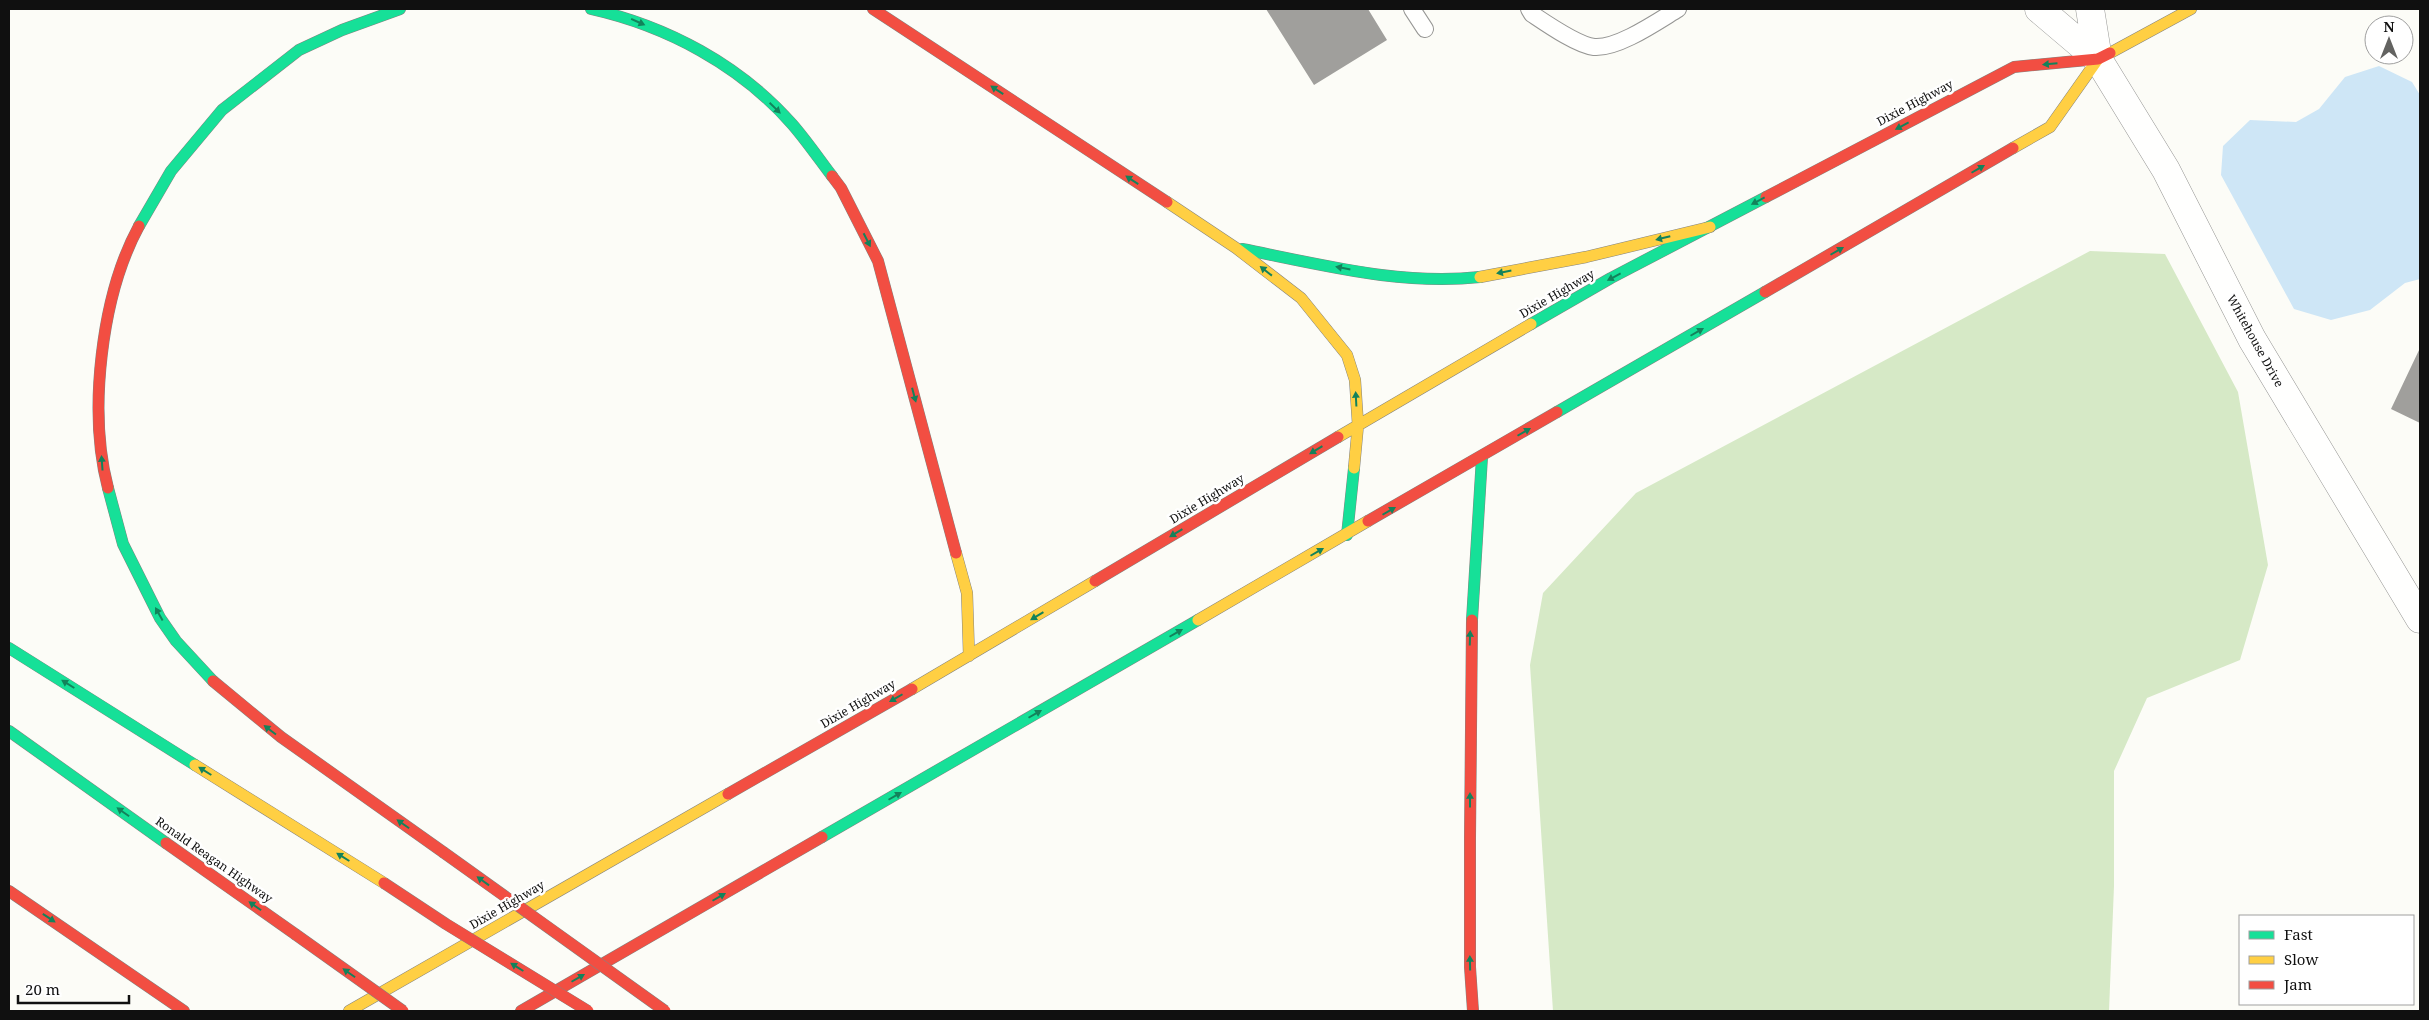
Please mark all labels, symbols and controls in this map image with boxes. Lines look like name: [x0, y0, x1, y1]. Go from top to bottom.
north arrow: [2364, 15, 2414, 65]
text: N: [2383, 17, 2395, 36]
one-way arrow: [631, 18, 645, 26]
one-way arrow: [2041, 60, 2057, 68]
street label: Dixie Highway: [1874, 75, 1956, 130]
one-way arrow: [990, 85, 1004, 95]
one-way arrow: [768, 102, 780, 114]
one-way arrow: [1895, 122, 1909, 130]
one-way arrow: [1970, 165, 1985, 173]
one-way arrow: [1126, 175, 1139, 184]
one-way arrow: [1751, 197, 1765, 205]
one-way arrow: [863, 232, 871, 247]
one-way arrow: [1655, 234, 1670, 242]
one-way arrow: [1831, 246, 1844, 255]
one-way arrow: [1335, 264, 1350, 272]
street label: Dixie Highway: [1516, 265, 1598, 322]
one-way arrow: [1260, 266, 1273, 277]
one-way arrow: [1495, 269, 1511, 277]
one-way arrow: [1607, 273, 1621, 281]
street label: Whitehouse Drive: [2223, 291, 2288, 390]
one-way arrow: [1690, 328, 1703, 337]
one-way arrow: [910, 387, 918, 402]
one-way arrow: [1352, 391, 1360, 407]
one-way arrow: [1517, 428, 1531, 437]
one-way arrow: [1309, 445, 1322, 454]
one-way arrow: [97, 454, 105, 470]
street label: Dixie Highway: [1166, 470, 1247, 527]
one-way arrow: [1382, 506, 1395, 515]
one-way arrow: [1170, 528, 1183, 537]
one-way arrow: [1310, 548, 1324, 556]
one-way arrow: [154, 607, 163, 620]
one-way arrow: [1030, 612, 1043, 621]
one-way arrow: [1170, 629, 1183, 638]
one-way arrow: [1467, 629, 1475, 645]
street label: Dixie Highway: [817, 675, 899, 732]
one-way arrow: [61, 680, 74, 689]
one-way arrow: [889, 694, 904, 702]
one-way arrow: [1029, 710, 1042, 719]
one-way arrow: [264, 725, 277, 735]
one-way arrow: [199, 766, 212, 775]
one-way arrow: [888, 791, 901, 800]
one-way arrow: [1466, 792, 1474, 808]
one-way arrow: [116, 807, 129, 817]
street label: Ronald Reagan Highway: [152, 813, 277, 907]
one-way arrow: [396, 819, 410, 829]
one-way arrow: [336, 852, 350, 862]
street label: Dixie Highway: [466, 876, 548, 933]
one-way arrow: [476, 876, 490, 886]
one-way arrow: [712, 893, 727, 901]
one-way arrow: [248, 901, 262, 911]
one-way arrow: [42, 913, 56, 923]
legend: [2239, 915, 2414, 1005]
text: Fast: [2284, 924, 2313, 944]
text: Slow: [2284, 949, 2318, 969]
one-way arrow: [1466, 954, 1474, 970]
one-way arrow: [510, 963, 523, 972]
one-way arrow: [342, 968, 356, 978]
scale bar: [18, 972, 129, 1004]
one-way arrow: [572, 974, 585, 983]
text: Jam: [2283, 974, 2312, 994]
text: 20 m: [25, 979, 60, 999]

